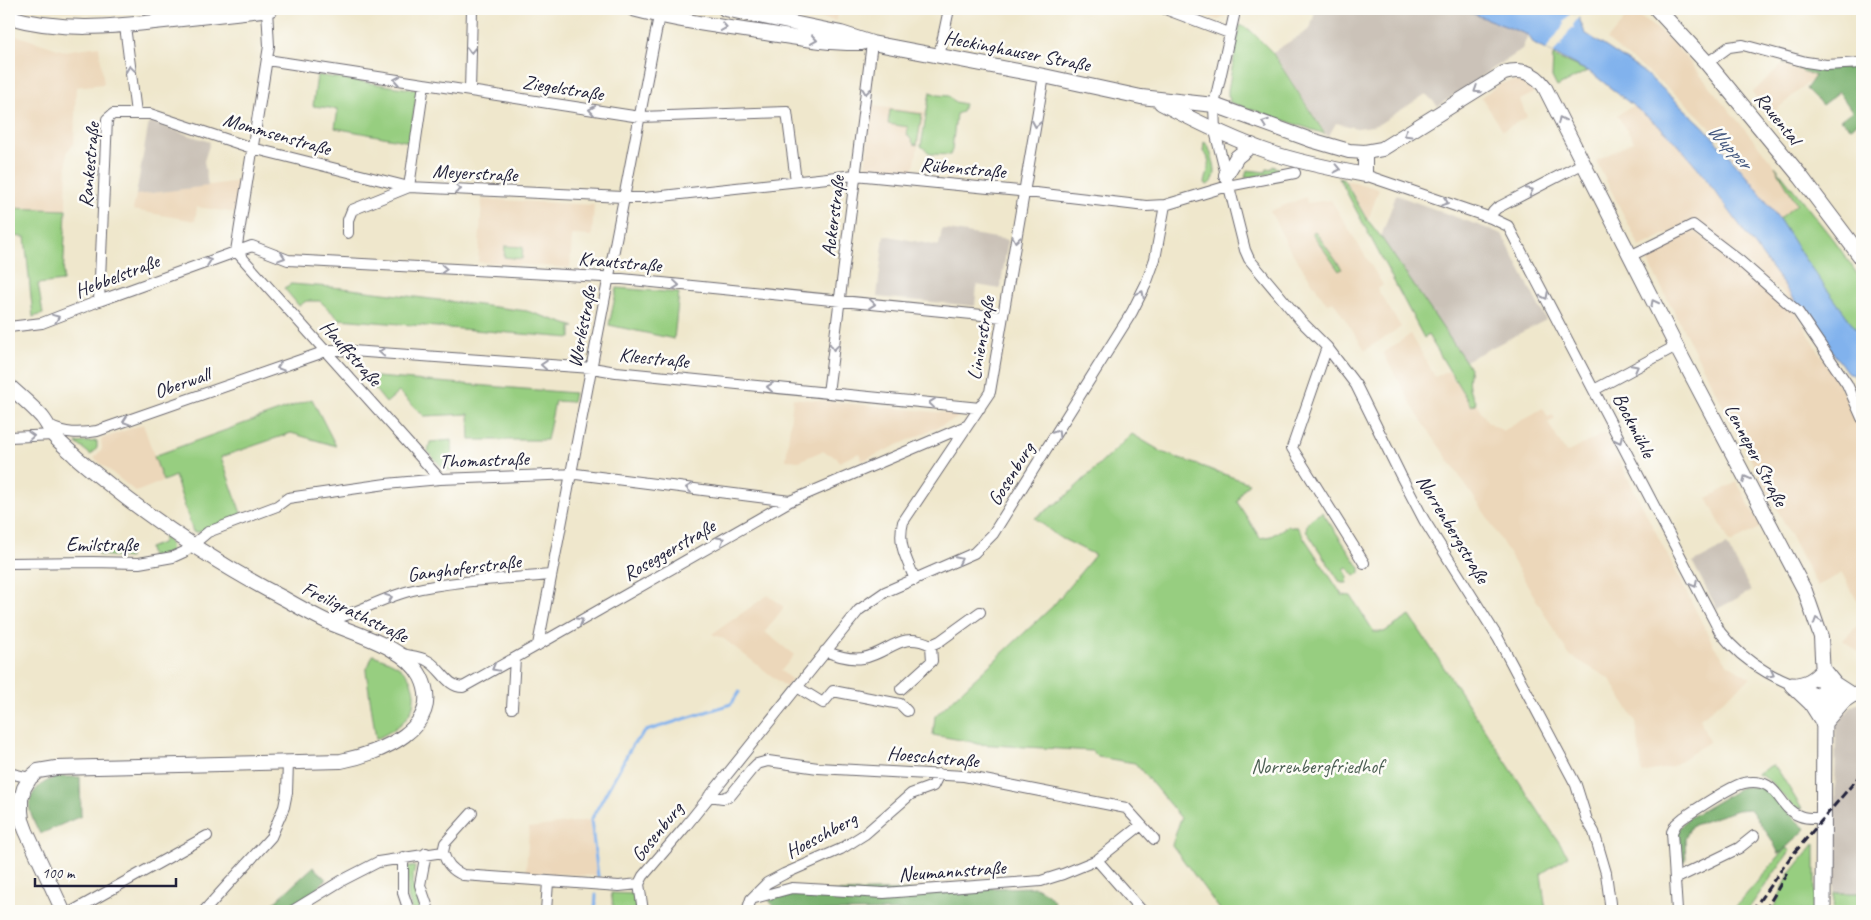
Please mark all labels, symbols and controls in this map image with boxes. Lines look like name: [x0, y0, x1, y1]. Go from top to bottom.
one-way arrow: [720, 21, 728, 31]
street label: Heckinghauser Straße: [942, 25, 1094, 78]
one-way arrow: [809, 35, 818, 45]
one-way arrow: [466, 46, 476, 54]
one-way arrow: [125, 65, 136, 73]
street label: Ziegelstraße: [521, 69, 607, 107]
one-way arrow: [393, 75, 401, 85]
one-way arrow: [1473, 84, 1483, 93]
street label: Rauental: [1749, 86, 1809, 152]
one-way arrow: [861, 87, 872, 95]
one-way arrow: [588, 105, 596, 115]
street label: Mommsenstraße: [220, 107, 335, 162]
one-way arrow: [1557, 117, 1567, 126]
water label: Wupper: [1702, 118, 1760, 177]
one-way arrow: [1032, 119, 1042, 128]
one-way arrow: [1261, 119, 1270, 129]
street label: Rankestraße: [73, 120, 105, 209]
one-way arrow: [1403, 127, 1412, 137]
street label: Rübenstraße: [919, 152, 1008, 184]
street label: Meyerstraße: [432, 158, 519, 188]
one-way arrow: [1332, 163, 1341, 174]
street label: Ackerstraße: [816, 173, 851, 258]
one-way arrow: [454, 184, 462, 195]
one-way arrow: [1524, 187, 1533, 197]
one-way arrow: [1441, 196, 1449, 206]
one-way arrow: [1012, 235, 1022, 244]
street label: Krautstraße: [578, 246, 664, 278]
street label: Hebbelstraße: [71, 248, 164, 303]
one-way arrow: [277, 252, 286, 262]
one-way arrow: [203, 257, 212, 267]
one-way arrow: [440, 263, 448, 274]
one-way arrow: [672, 279, 680, 290]
street label: Werléstraße: [562, 283, 602, 370]
one-way arrow: [1135, 290, 1145, 299]
one-way arrow: [1539, 290, 1549, 299]
street label: Linienstraße: [961, 293, 1001, 382]
one-way arrow: [869, 298, 877, 309]
one-way arrow: [1650, 299, 1660, 308]
one-way arrow: [51, 314, 60, 324]
street label: Hauffstraße: [315, 315, 388, 392]
street label: Kleestraße: [618, 342, 692, 374]
one-way arrow: [829, 343, 840, 351]
one-way arrow: [377, 347, 385, 358]
one-way arrow: [539, 359, 547, 370]
street label: Oberwall: [151, 361, 217, 404]
one-way arrow: [276, 362, 284, 372]
one-way arrow: [1630, 364, 1639, 374]
one-way arrow: [765, 382, 773, 393]
street label: Bockmühle: [1607, 388, 1662, 463]
one-way arrow: [927, 398, 935, 409]
street label: Lenneper Straße: [1719, 400, 1794, 512]
one-way arrow: [122, 415, 131, 425]
one-way arrow: [1051, 429, 1060, 439]
one-way arrow: [28, 430, 36, 441]
one-way arrow: [1613, 435, 1623, 444]
street label: Gosenburg: [982, 436, 1041, 510]
street label: Thomastraße: [439, 446, 531, 474]
street label: Norrenbergstraße: [1411, 470, 1496, 589]
one-way arrow: [1742, 475, 1752, 484]
one-way arrow: [685, 483, 693, 494]
street label: Roseggerstraße: [618, 513, 721, 586]
street label: Emilstraße: [66, 532, 140, 557]
one-way arrow: [716, 536, 725, 546]
street label: Ganghoferstraße: [406, 548, 524, 587]
one-way arrow: [954, 556, 963, 566]
street label: Freiligrathstraße: [298, 576, 414, 649]
one-way arrow: [1688, 579, 1698, 588]
one-way arrow: [384, 594, 392, 604]
one-way arrow: [575, 617, 584, 627]
one-way arrow: [1812, 618, 1822, 626]
one-way arrow: [492, 662, 501, 672]
one-way arrow: [1765, 668, 1774, 678]
street label: Hoeschstraße: [886, 741, 981, 774]
park label: Norrenbergfriedhof: [1251, 754, 1387, 779]
street label: Gosenburg: [625, 796, 690, 867]
street label: Hoeschberg: [781, 805, 863, 864]
scale bar: [35, 855, 176, 887]
street label: Neumannstraße: [898, 855, 1008, 887]
text: 100 m: [42, 864, 76, 883]

